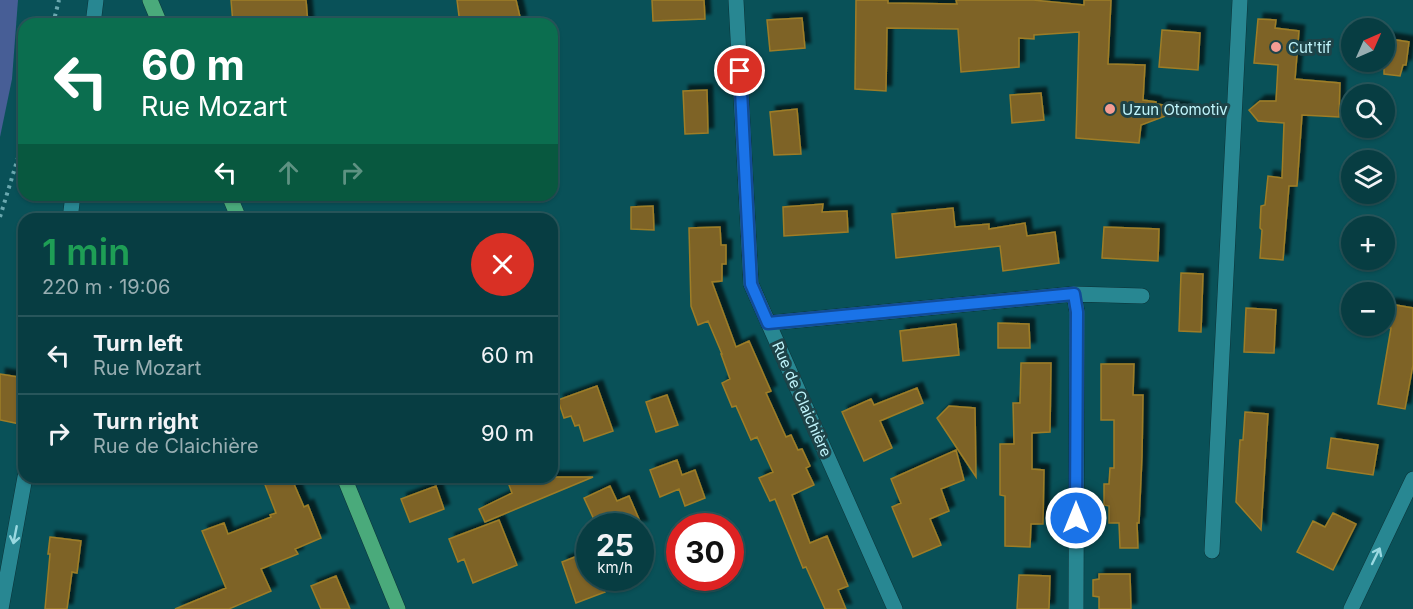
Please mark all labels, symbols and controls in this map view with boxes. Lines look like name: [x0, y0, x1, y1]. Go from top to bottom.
north arrow: [1341, 18, 1395, 72]
map controls: [1341, 18, 1395, 336]
place label: Cut'tif: [1288, 38, 1332, 57]
text: 60 m: [141, 39, 245, 90]
marker: Cut'tif: [1269, 40, 1283, 54]
icon: left: [42, 42, 120, 120]
pin: [714, 45, 765, 96]
icon: arrive: [723, 54, 756, 87]
button: search: [1341, 84, 1395, 138]
text: Rue Mozart: [141, 90, 287, 123]
place label: Uzun Otomotiv: [1122, 100, 1228, 119]
marker: Uzun Otomotiv: [1103, 102, 1117, 116]
button: layers: [1341, 150, 1395, 204]
icon: left: [209, 156, 242, 189]
icon: ahead: [272, 156, 305, 189]
icon: right: [335, 156, 368, 189]
button: +: [1341, 216, 1395, 270]
text: 1 min: [42, 230, 130, 274]
button: close: [471, 233, 534, 296]
text: 220 m · 19:06: [42, 275, 171, 299]
button: −: [1341, 282, 1395, 336]
text: Turn left: [93, 330, 183, 356]
street label: Rue de Claichière: [768, 338, 836, 460]
icon: left: [42, 339, 75, 372]
text: 60 m: [481, 342, 534, 368]
text: Rue Mozart: [93, 356, 201, 380]
text: Turn right: [93, 408, 199, 434]
icon: right: [42, 417, 75, 450]
text: 90 m: [481, 420, 534, 446]
text: Rue de Claichière: [93, 434, 259, 458]
position arrow: [1044, 486, 1108, 550]
speed limit sign: 30: [666, 513, 744, 591]
one-way arrow: [9, 524, 20, 544]
text: 25: [596, 527, 634, 563]
one-way arrow: [1371, 548, 1382, 566]
text: km/h: [597, 558, 633, 577]

